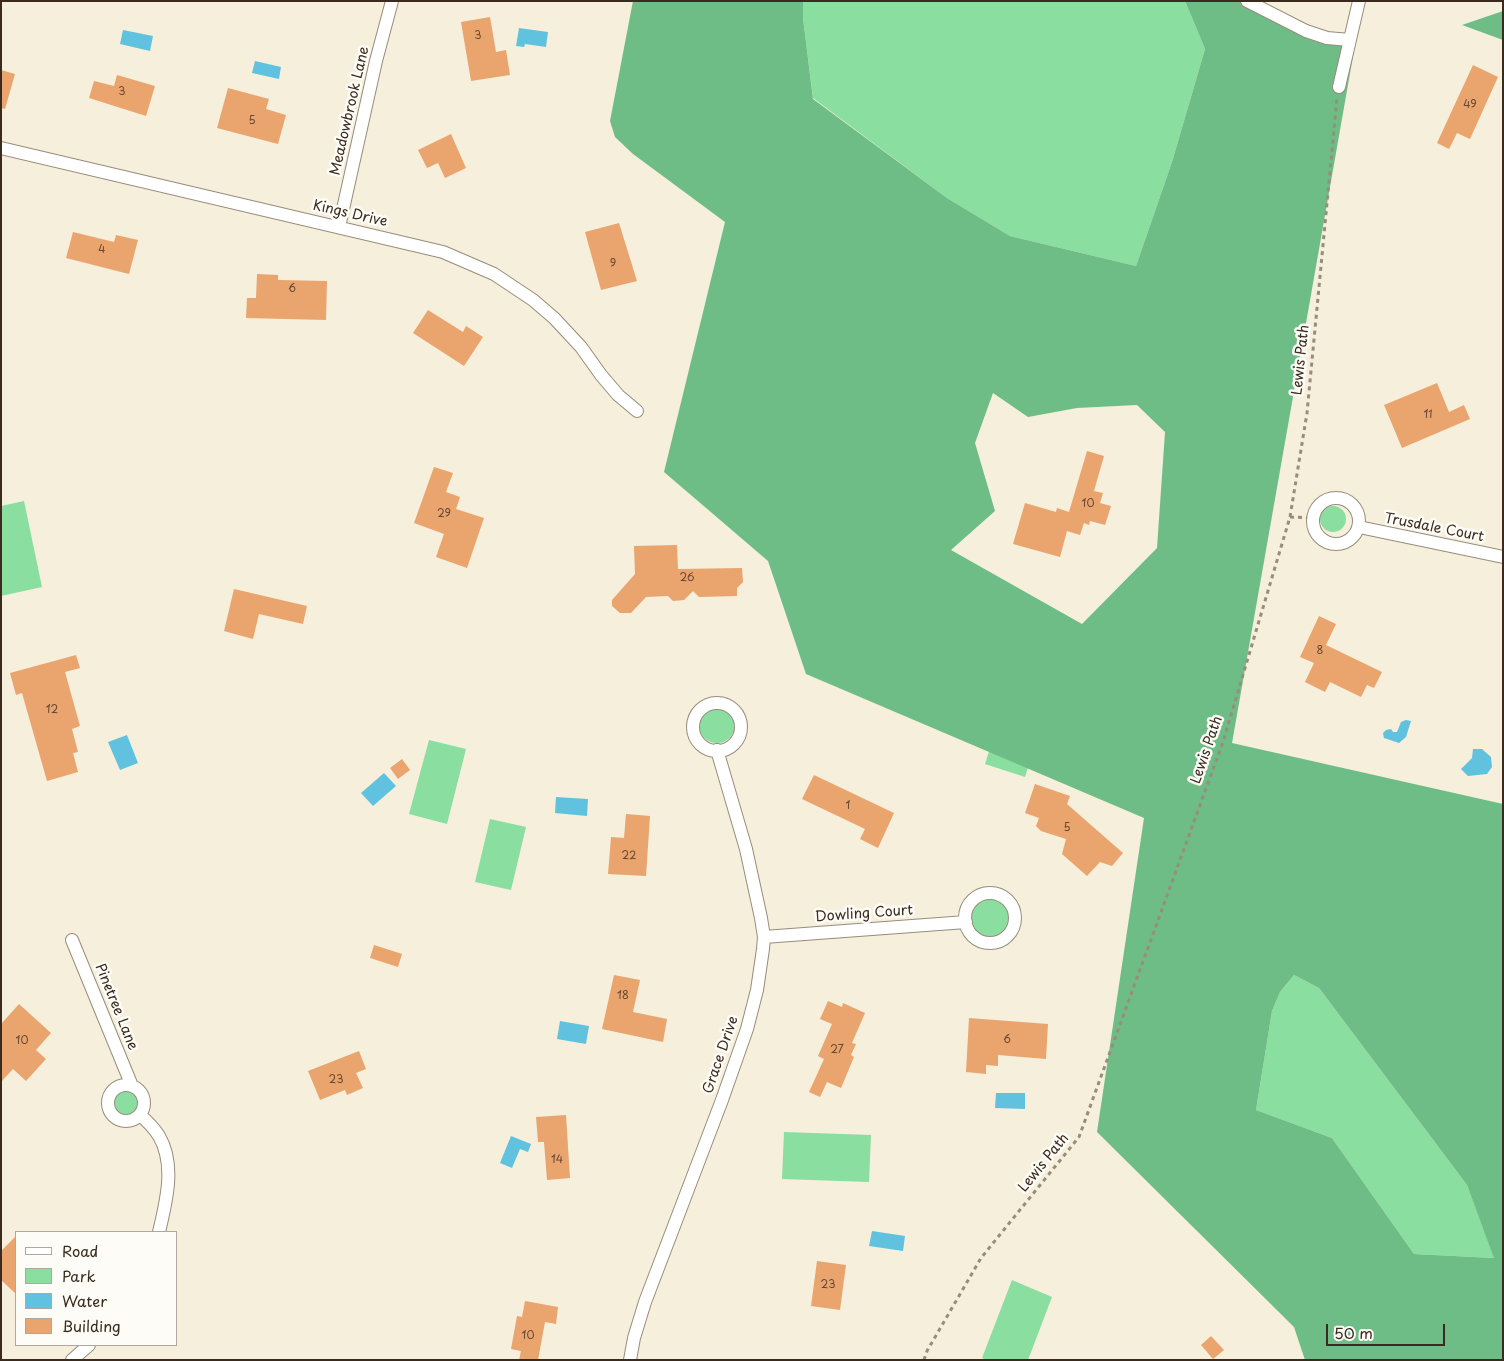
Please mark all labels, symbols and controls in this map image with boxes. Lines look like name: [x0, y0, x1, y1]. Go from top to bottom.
house number: 3: [474, 29, 482, 43]
street label: Meadowbrook Lane: [327, 45, 373, 177]
house number: 3: [118, 85, 126, 99]
house number: 49: [1463, 98, 1477, 112]
house number: 5: [248, 114, 256, 128]
street label: Kings Drive: [311, 197, 389, 231]
house number: 4: [98, 243, 106, 257]
house number: 9: [610, 257, 616, 271]
house number: 6: [288, 282, 296, 296]
street label: Lewis Path: [1289, 324, 1313, 396]
house number: 11: [1423, 408, 1433, 422]
house number: 10: [1082, 497, 1094, 511]
house number: 29: [437, 507, 451, 521]
street label: Trusdale Court: [1383, 510, 1485, 546]
house number: 26: [679, 571, 695, 585]
house number: 8: [1317, 644, 1323, 658]
house number: 12: [46, 703, 58, 717]
street label: Lewis Path: [1188, 714, 1226, 786]
house number: 1: [846, 799, 850, 813]
house number: 5: [1063, 821, 1071, 835]
house number: 22: [622, 849, 636, 863]
street label: Dowling Court: [814, 902, 914, 926]
street label: Pinetree Lane: [91, 961, 141, 1053]
house number: 18: [617, 989, 629, 1003]
street label: Grace Drive: [700, 1014, 742, 1096]
house number: 6: [1003, 1033, 1011, 1047]
house number: 10: [16, 1034, 28, 1048]
house number: 27: [830, 1043, 844, 1057]
house number: 23: [329, 1073, 343, 1087]
street label: Lewis Path: [1015, 1130, 1073, 1196]
house number: 14: [551, 1153, 563, 1167]
legend: [15, 1231, 178, 1346]
text: Road: [62, 1239, 98, 1262]
text: Park: [62, 1264, 96, 1287]
house number: 23: [821, 1278, 835, 1292]
text: Water: [62, 1289, 107, 1312]
text: Building: [62, 1314, 121, 1337]
scale bar: [1329, 1314, 1448, 1346]
text: 50 m: [1334, 1321, 1373, 1344]
house number: 10: [522, 1329, 534, 1343]

